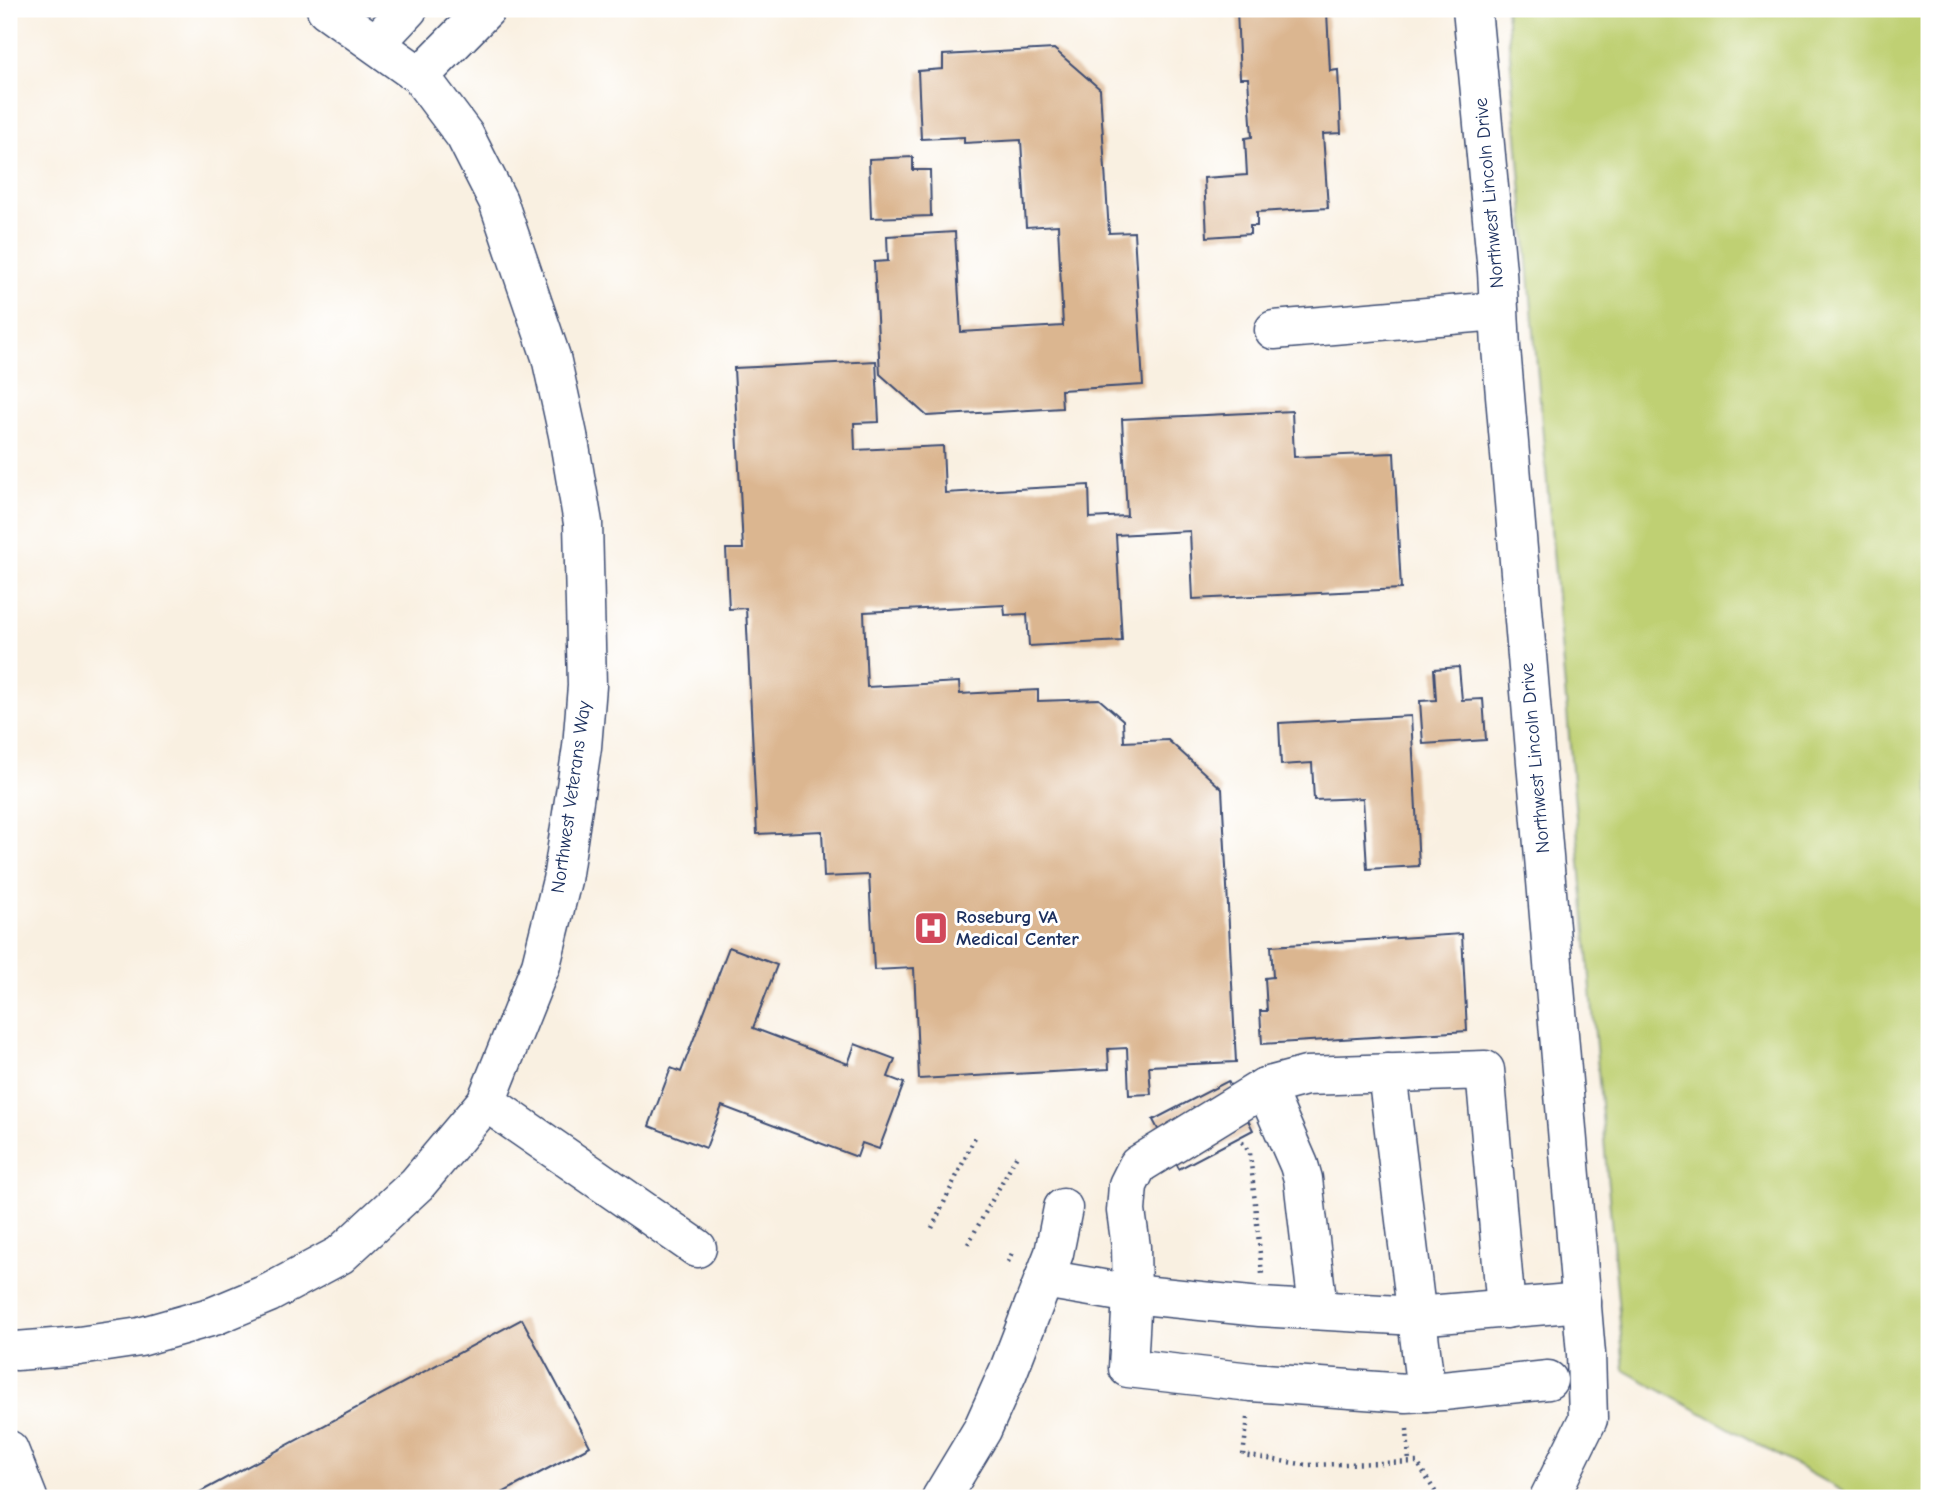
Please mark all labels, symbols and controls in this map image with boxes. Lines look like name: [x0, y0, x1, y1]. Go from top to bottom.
street label: Northwest Lincoln Drive: [1470, 97, 1508, 289]
street label: Northwest Lincoln Drive: [1516, 662, 1554, 854]
street label: Northwest Veterans Way: [547, 699, 595, 895]
place label: Roseburg VA Medical Center: [956, 906, 1079, 950]
hospital icon: Roseburg VA Medical Center: [912, 909, 950, 947]

